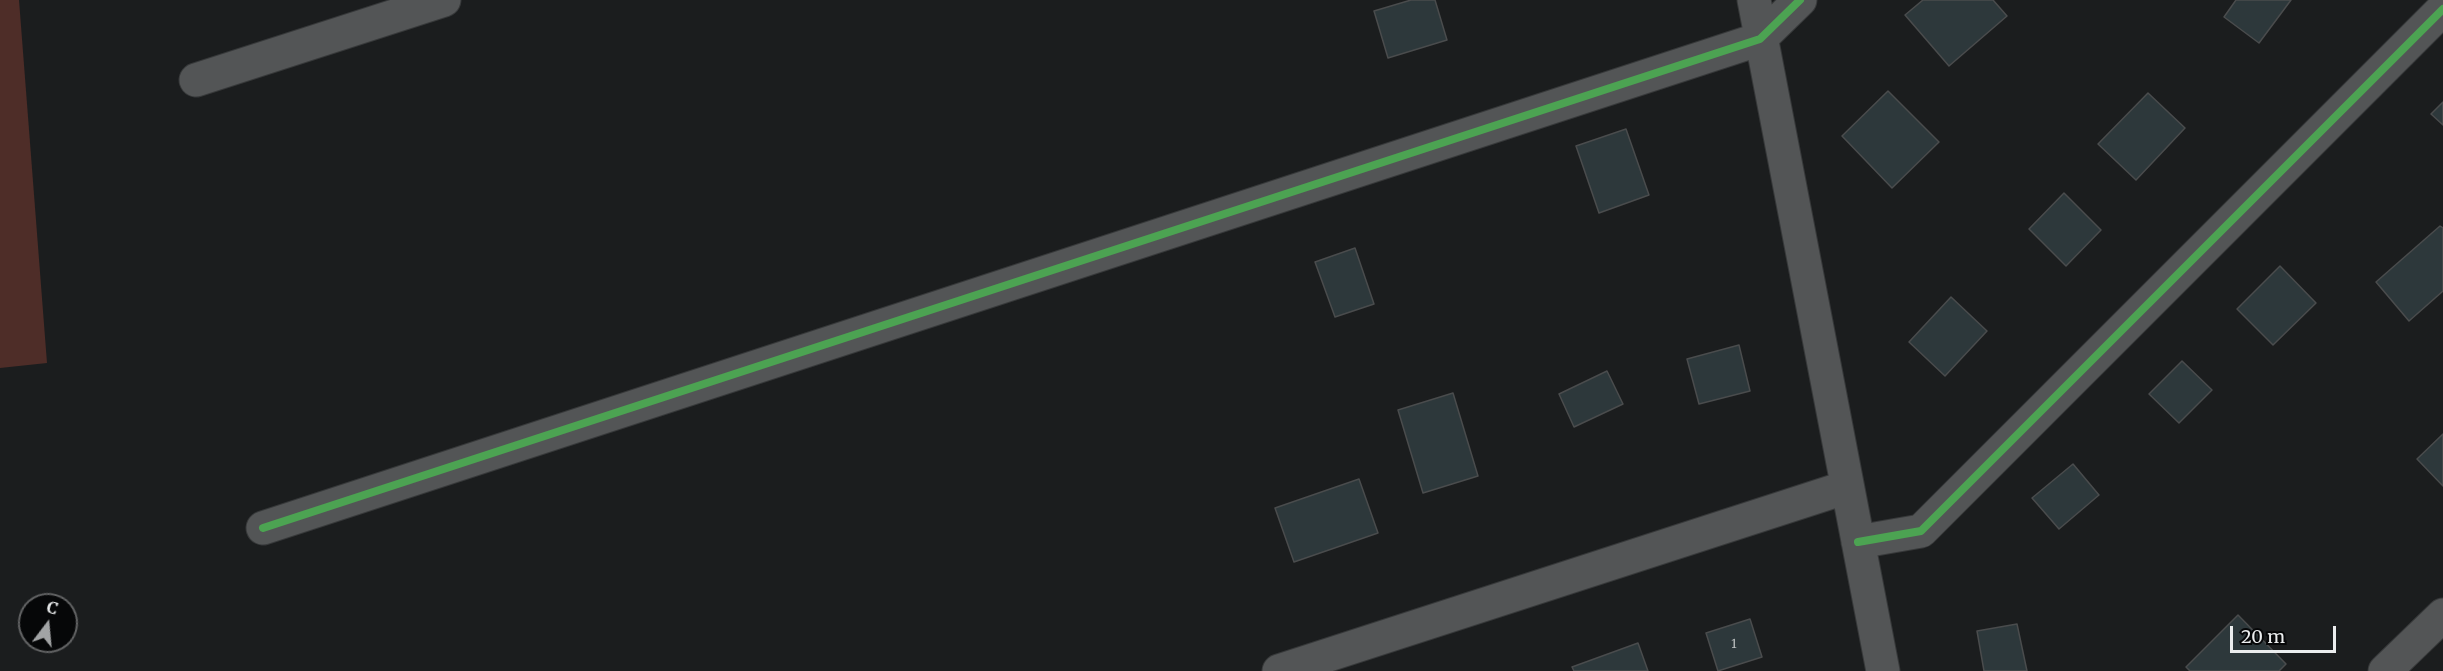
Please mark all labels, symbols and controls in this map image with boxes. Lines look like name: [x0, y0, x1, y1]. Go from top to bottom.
north arrow: [18, 593, 78, 653]
text: С: [45, 597, 60, 619]
scale bar: [2233, 614, 2340, 652]
text: 20 m: [2241, 625, 2285, 648]
house number: 1: [1731, 638, 1737, 652]

